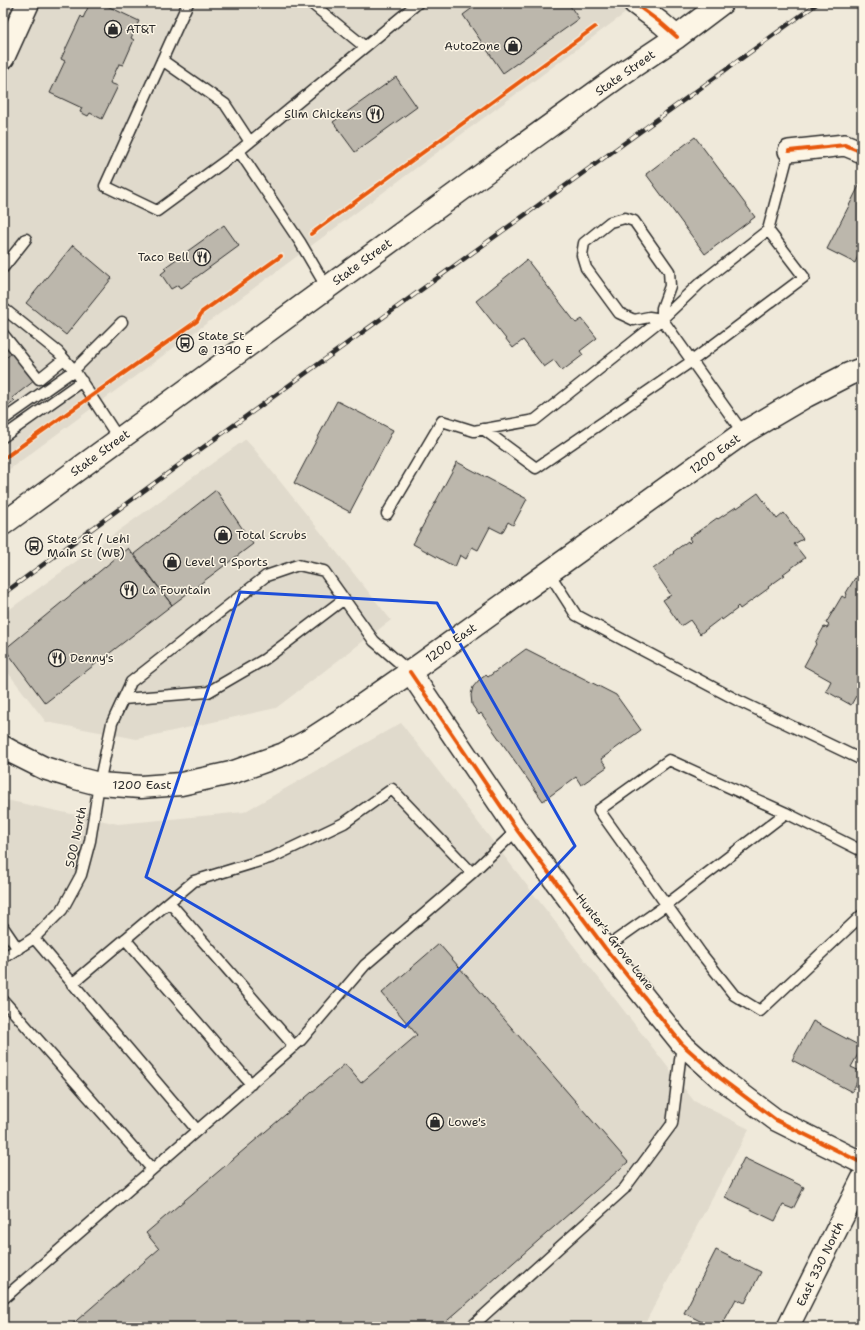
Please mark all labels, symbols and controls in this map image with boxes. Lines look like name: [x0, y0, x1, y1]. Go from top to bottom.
shop icon: AT&T: [103, 19, 123, 39]
place label: AT&T: [126, 21, 157, 37]
shop icon: AutoZone: [503, 36, 523, 56]
place label: AutoZone: [444, 38, 500, 54]
street label: State Street: [592, 46, 658, 100]
restaurant icon: Slim Chickens: [365, 104, 385, 124]
place label: Slim Chickens: [284, 106, 362, 122]
street label: State Street: [329, 235, 395, 289]
restaurant icon: Taco Bell: [192, 247, 212, 267]
place label: Taco Bell: [138, 249, 189, 265]
place label: State St @ 1390 E: [198, 328, 253, 358]
bus stop icon: State St @ 1390 E: [175, 333, 195, 353]
street label: State Street: [67, 426, 133, 480]
street label: 1200 East: [686, 430, 744, 478]
shop icon: Total Scrubs: [213, 525, 233, 545]
place label: Total Scrubs: [236, 527, 307, 543]
place label: State St / Lehi Main St (WB): [47, 531, 130, 561]
bus stop icon: State St / Lehi Main St (WB): [24, 536, 44, 556]
shop icon: Level 9 Sports: [162, 552, 182, 572]
place label: Level 9 Sports: [185, 554, 268, 570]
restaurant icon: La Fountain: [119, 580, 139, 600]
place label: La Fountain: [142, 582, 211, 598]
street label: 1200 East: [422, 620, 480, 666]
restaurant icon: Denny's: [47, 648, 67, 668]
place label: Denny's: [70, 650, 114, 666]
street label: 1200 East: [113, 777, 171, 793]
street label: 500 North: [62, 805, 90, 869]
street label: Hunter's Grove Lane: [572, 890, 658, 994]
shop icon: Lowe's: [425, 1112, 445, 1132]
place label: Lowe's: [448, 1114, 486, 1130]
street label: East 330 North: [793, 1219, 847, 1309]

